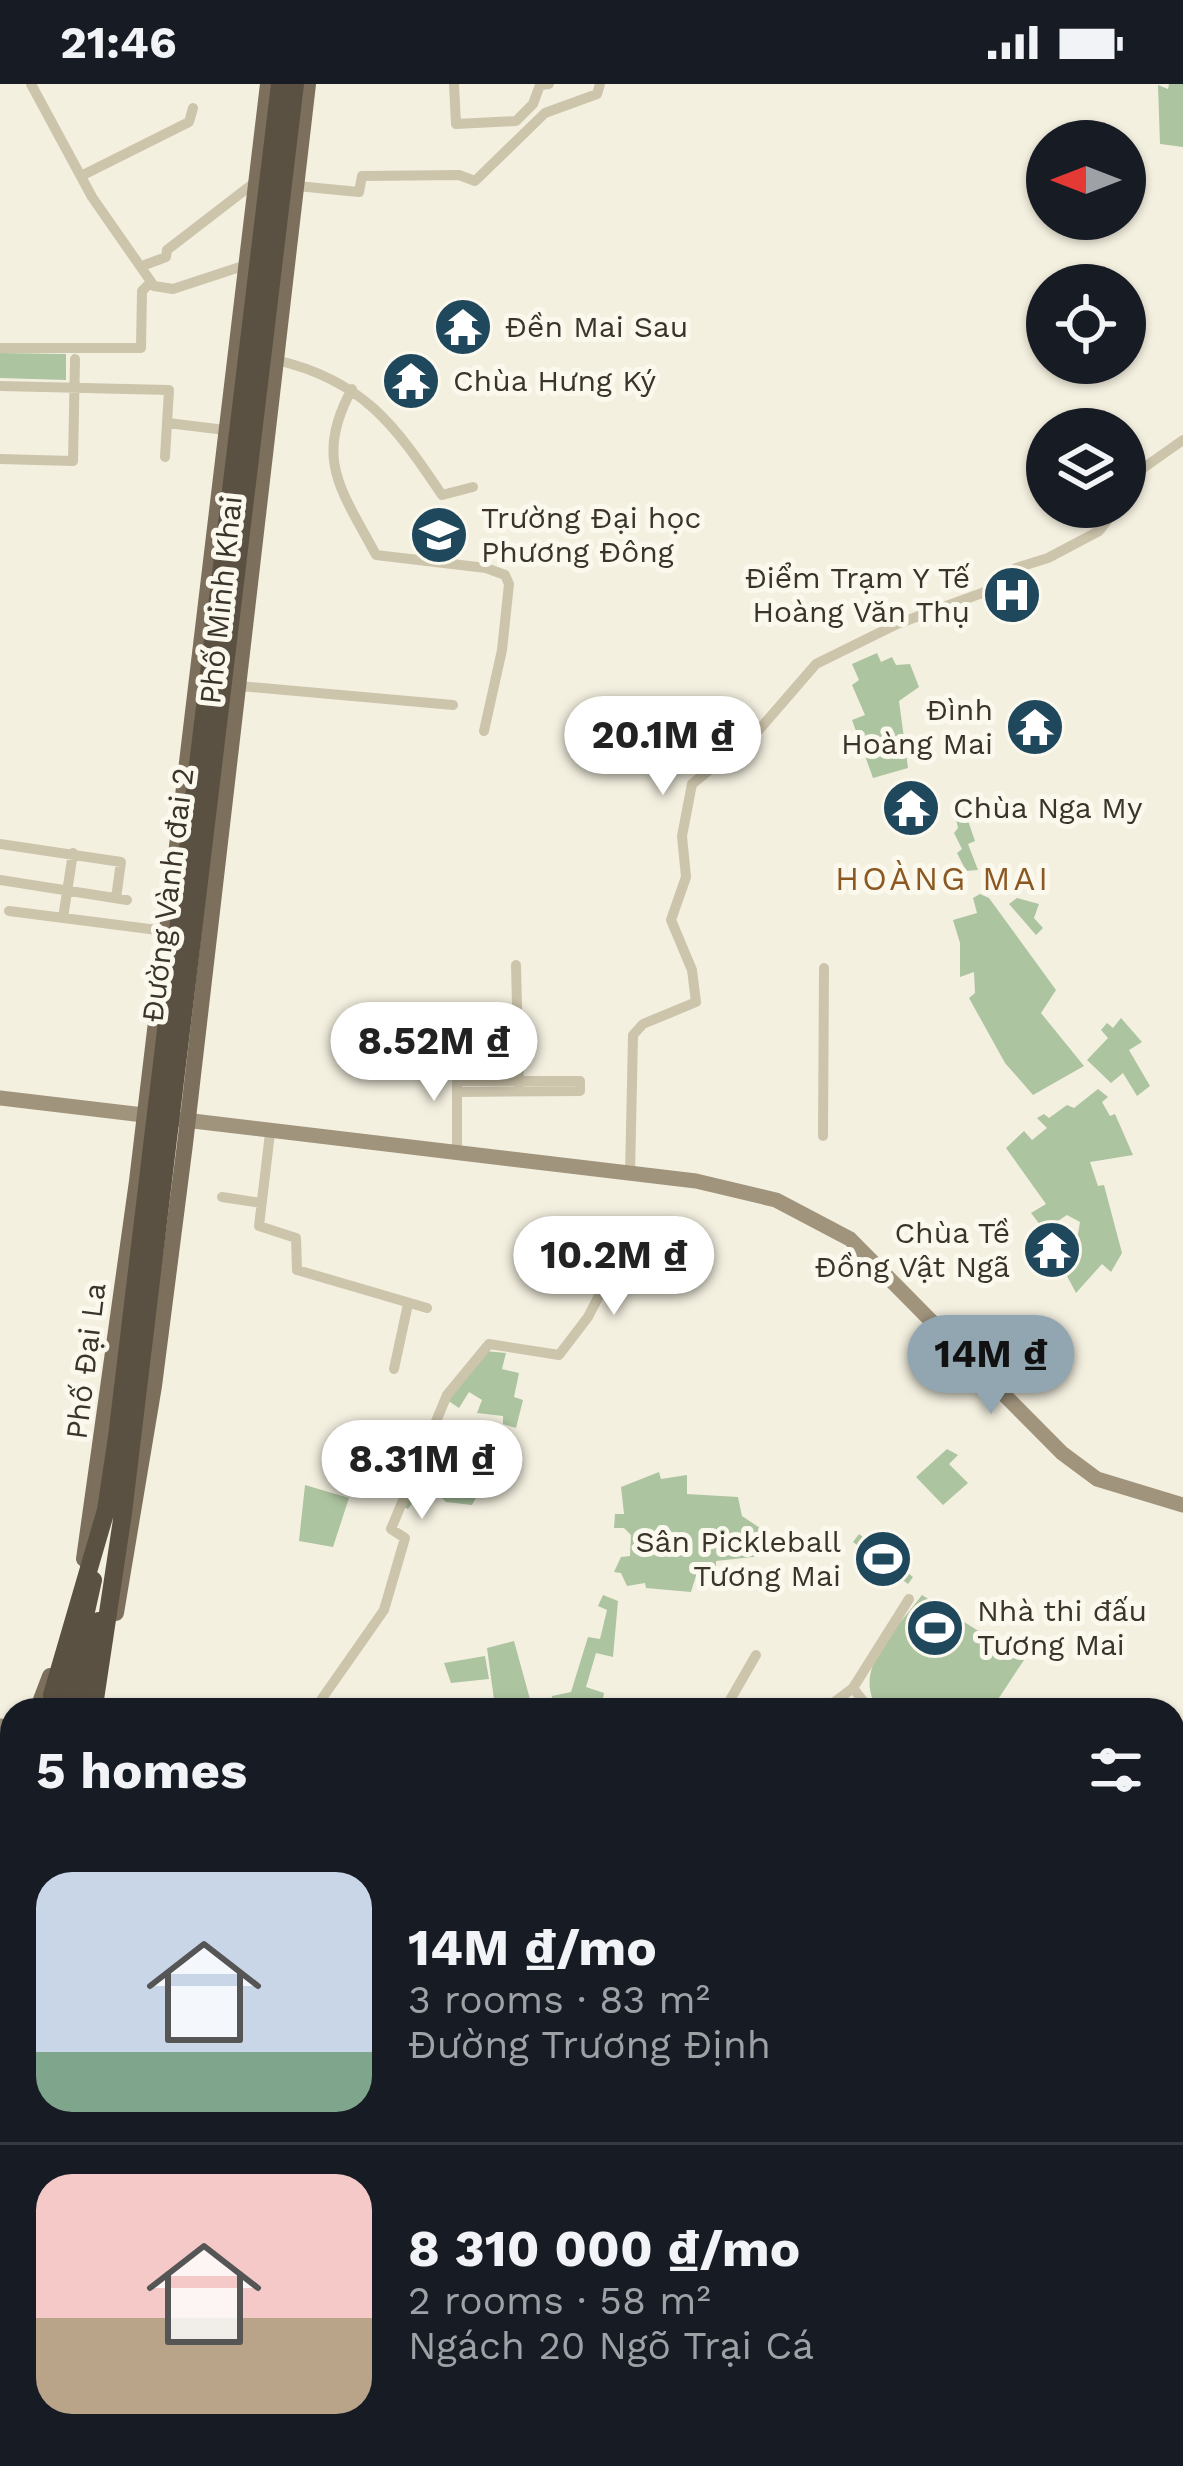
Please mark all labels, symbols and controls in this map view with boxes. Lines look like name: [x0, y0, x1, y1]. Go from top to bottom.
text: 21:46: [60, 16, 177, 69]
north arrow: [1026, 120, 1146, 240]
map controls: [1026, 120, 1146, 528]
button: locate: [1026, 264, 1146, 384]
temple icon: Đền Mai Sau: [432, 296, 494, 358]
place label: Đền Mai Sau: [505, 309, 688, 344]
temple icon: Chùa Hưng Ký: [380, 350, 442, 412]
place label: Chùa Hưng Ký: [453, 363, 656, 398]
button: layers: [1026, 408, 1146, 528]
street label: Phố Minh Khai: [192, 494, 249, 706]
place label: Trường Đại học Phương Đông: [481, 500, 701, 569]
school or university icon: Trường Đại học Phương Đông: [408, 504, 470, 566]
place label: Điểm Trạm Y Tế Hoàng Văn Thụ: [745, 560, 970, 629]
hospital icon: Điểm Trạm Y Tế Hoàng Văn Thụ: [981, 564, 1043, 626]
place label: Đình Hoàng Mai: [841, 692, 993, 761]
pin: 20.1M ₫: [552, 696, 774, 798]
temple icon: Đình Hoàng Mai: [1004, 696, 1066, 758]
text: 20.1M ₫: [591, 712, 735, 757]
street label: Đường Vành đai 2: [135, 766, 200, 1024]
temple icon: Chùa Nga My: [880, 777, 942, 839]
place label: Chùa Nga My: [953, 790, 1143, 825]
district label: HOÀNG MAI: [835, 859, 1051, 898]
pin: 8.52M ₫: [323, 1002, 545, 1104]
text: 8.52M ₫: [357, 1018, 511, 1063]
place label: Chùa Tề Đồng Vật Ngã: [815, 1215, 1010, 1284]
pin: 10.2M ₫: [503, 1216, 725, 1318]
temple icon: Chùa Tề Đồng Vật Ngã: [1021, 1219, 1083, 1281]
text: 10.2M ₫: [540, 1232, 688, 1277]
street label: Phố Đại La: [59, 1281, 112, 1441]
pin: 14M ₫: [907, 1315, 1075, 1417]
text: 14M ₫: [934, 1331, 1048, 1376]
pin: 8.31M ₫: [311, 1420, 533, 1522]
text: 8.31M ₫: [349, 1436, 496, 1481]
place label: Sân Pickleball Tương Mai: [636, 1524, 841, 1593]
sports icon: Sân Pickleball Tương Mai: [852, 1528, 914, 1590]
place label: Nhà thi đấu Tương Mai: [977, 1593, 1147, 1662]
sports icon: Nhà thi đấu Tương Mai: [904, 1597, 966, 1659]
icon: filters: [1083, 1737, 1149, 1803]
text: 5 homes: [36, 1741, 247, 1800]
text: 14M ₫/mo: [408, 1918, 657, 1977]
icon: home: [132, 1920, 276, 2064]
text: 3 rooms · 83 m²: [408, 1977, 710, 2022]
text: Đường Trương Định: [408, 2022, 771, 2067]
text: 8 310 000 ₫/mo: [408, 2219, 800, 2278]
icon: home: [132, 2222, 276, 2366]
text: 2 rooms · 58 m²: [408, 2278, 711, 2323]
text: Ngách 20 Ngõ Trại Cá: [408, 2323, 814, 2368]

